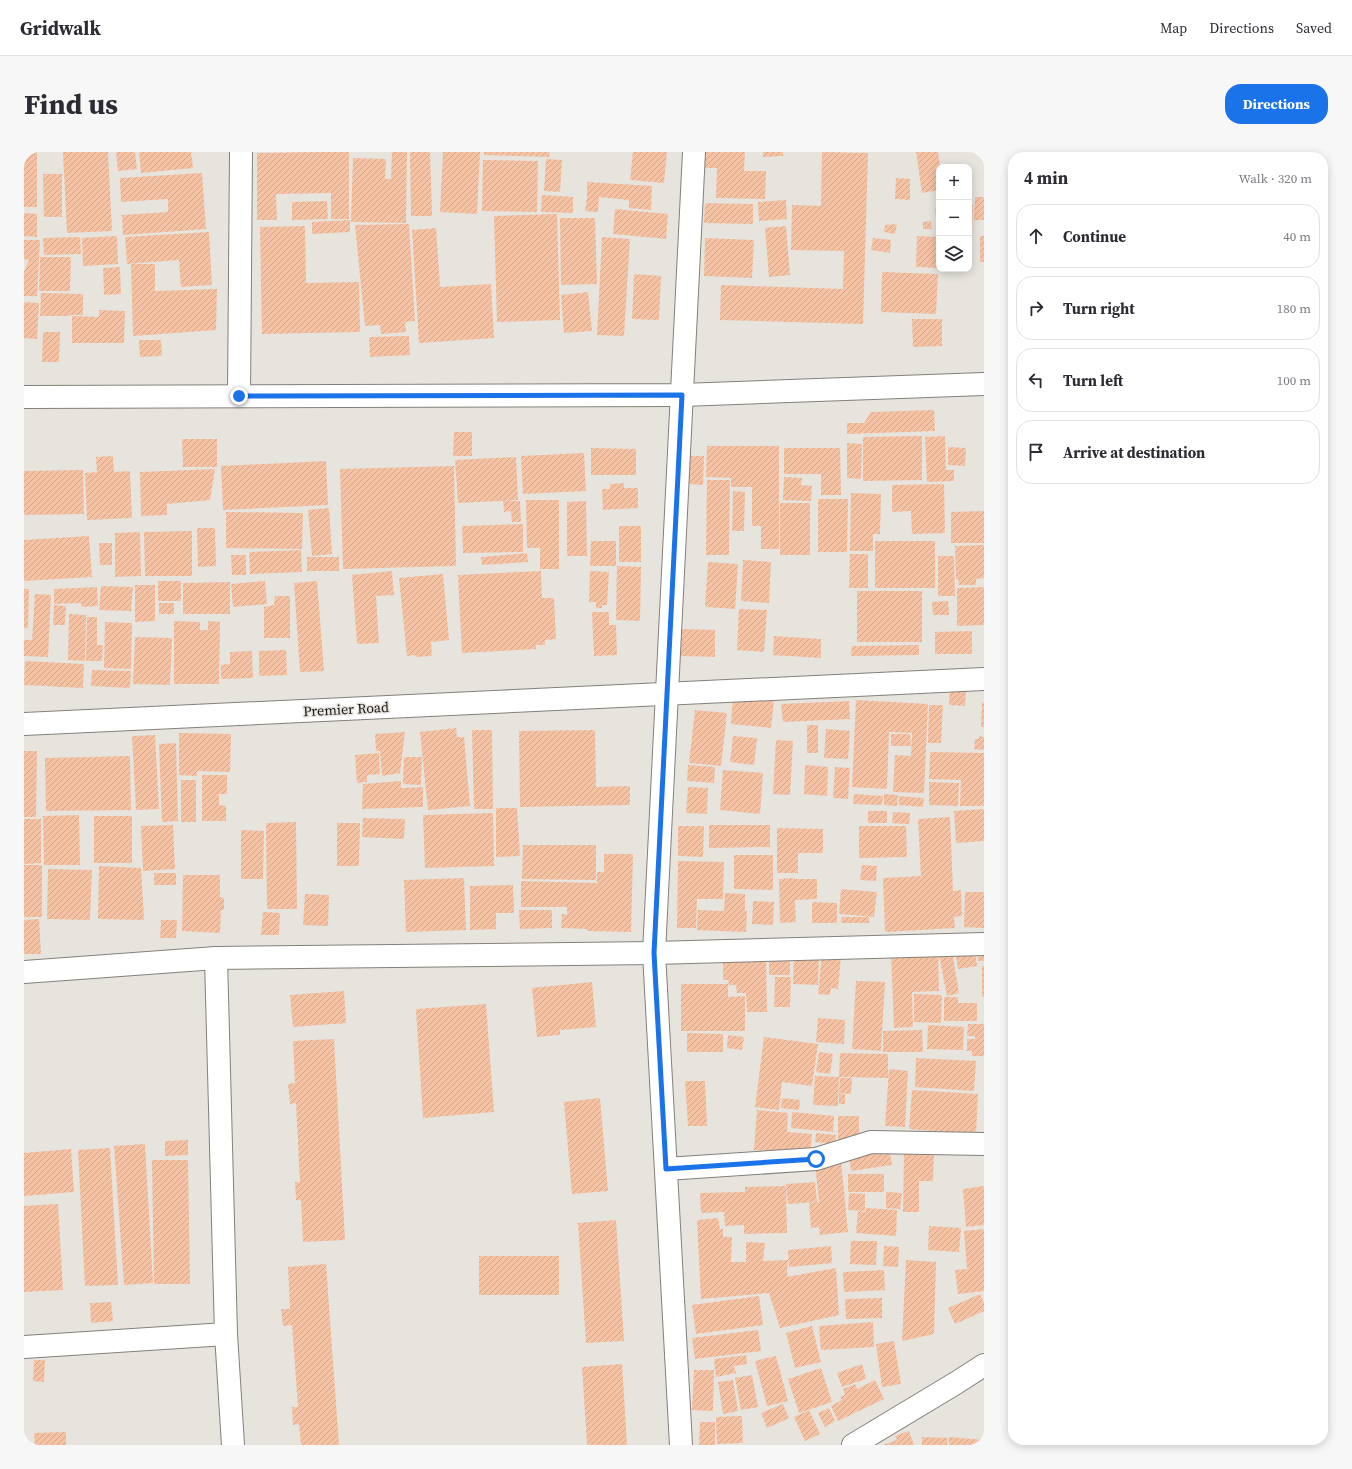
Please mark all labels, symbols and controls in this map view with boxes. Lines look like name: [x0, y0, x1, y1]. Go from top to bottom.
text: Gridwalk: [20, 15, 101, 41]
text: Map: [1160, 18, 1187, 38]
text: Directions: [1209, 18, 1274, 38]
text: Saved: [1296, 18, 1332, 38]
button: Directions: [1225, 84, 1328, 124]
text: Find us: [24, 85, 118, 123]
map controls: [936, 164, 972, 272]
button: +: [936, 164, 972, 200]
text: 4 min: [1024, 166, 1068, 190]
text: Walk · 320 m: [1239, 170, 1312, 187]
button: −: [936, 200, 972, 236]
icon: ahead: [1025, 225, 1047, 247]
text: Continue: [1063, 226, 1126, 247]
text: 40 m: [1283, 228, 1311, 245]
button: layers: [936, 236, 972, 272]
icon: right: [1025, 297, 1047, 319]
text: Turn right: [1063, 298, 1135, 319]
text: 180 m: [1277, 300, 1311, 317]
icon: left: [1025, 369, 1047, 391]
text: Turn left: [1063, 370, 1123, 391]
text: 100 m: [1277, 372, 1311, 389]
route end: [230, 387, 248, 405]
icon: arrive: [1025, 441, 1047, 463]
text: Arrive at destination: [1063, 442, 1205, 463]
street label: Premier Road: [303, 697, 389, 721]
route start: [807, 1150, 825, 1168]

